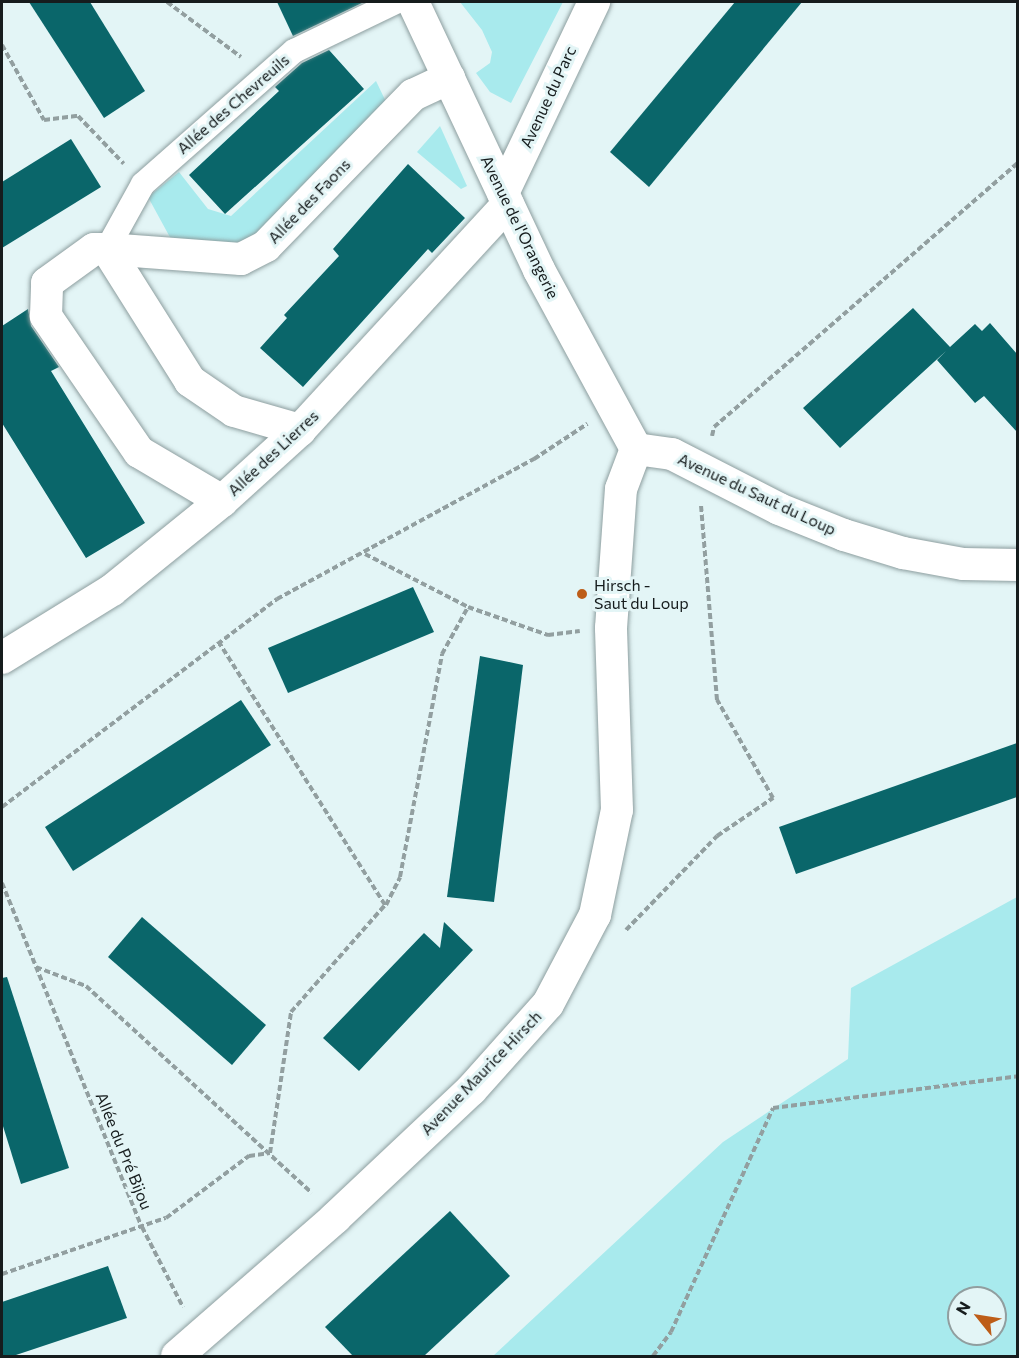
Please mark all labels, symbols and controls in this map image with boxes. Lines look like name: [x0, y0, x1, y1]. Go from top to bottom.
street label: Avenue du Parc: [516, 43, 580, 151]
street label: Allée des Chevreuils: [173, 50, 293, 158]
street label: Avenue de l'Orangerie: [477, 152, 563, 302]
street label: Allée des Faons: [264, 155, 354, 247]
street label: Allée des Lierres: [224, 406, 322, 500]
street label: Avenue du Saut du Loup: [675, 449, 839, 539]
place label: Hirsch - Saut du Loup: [594, 575, 689, 613]
marker: Hirsch - Saut du Loup: [575, 587, 589, 601]
street label: Avenue Maurice Hirsch: [417, 1007, 545, 1139]
street label: Allée du Pré Bijou: [92, 1089, 156, 1213]
north arrow: [947, 1286, 1007, 1346]
text: N: [951, 1298, 974, 1318]

